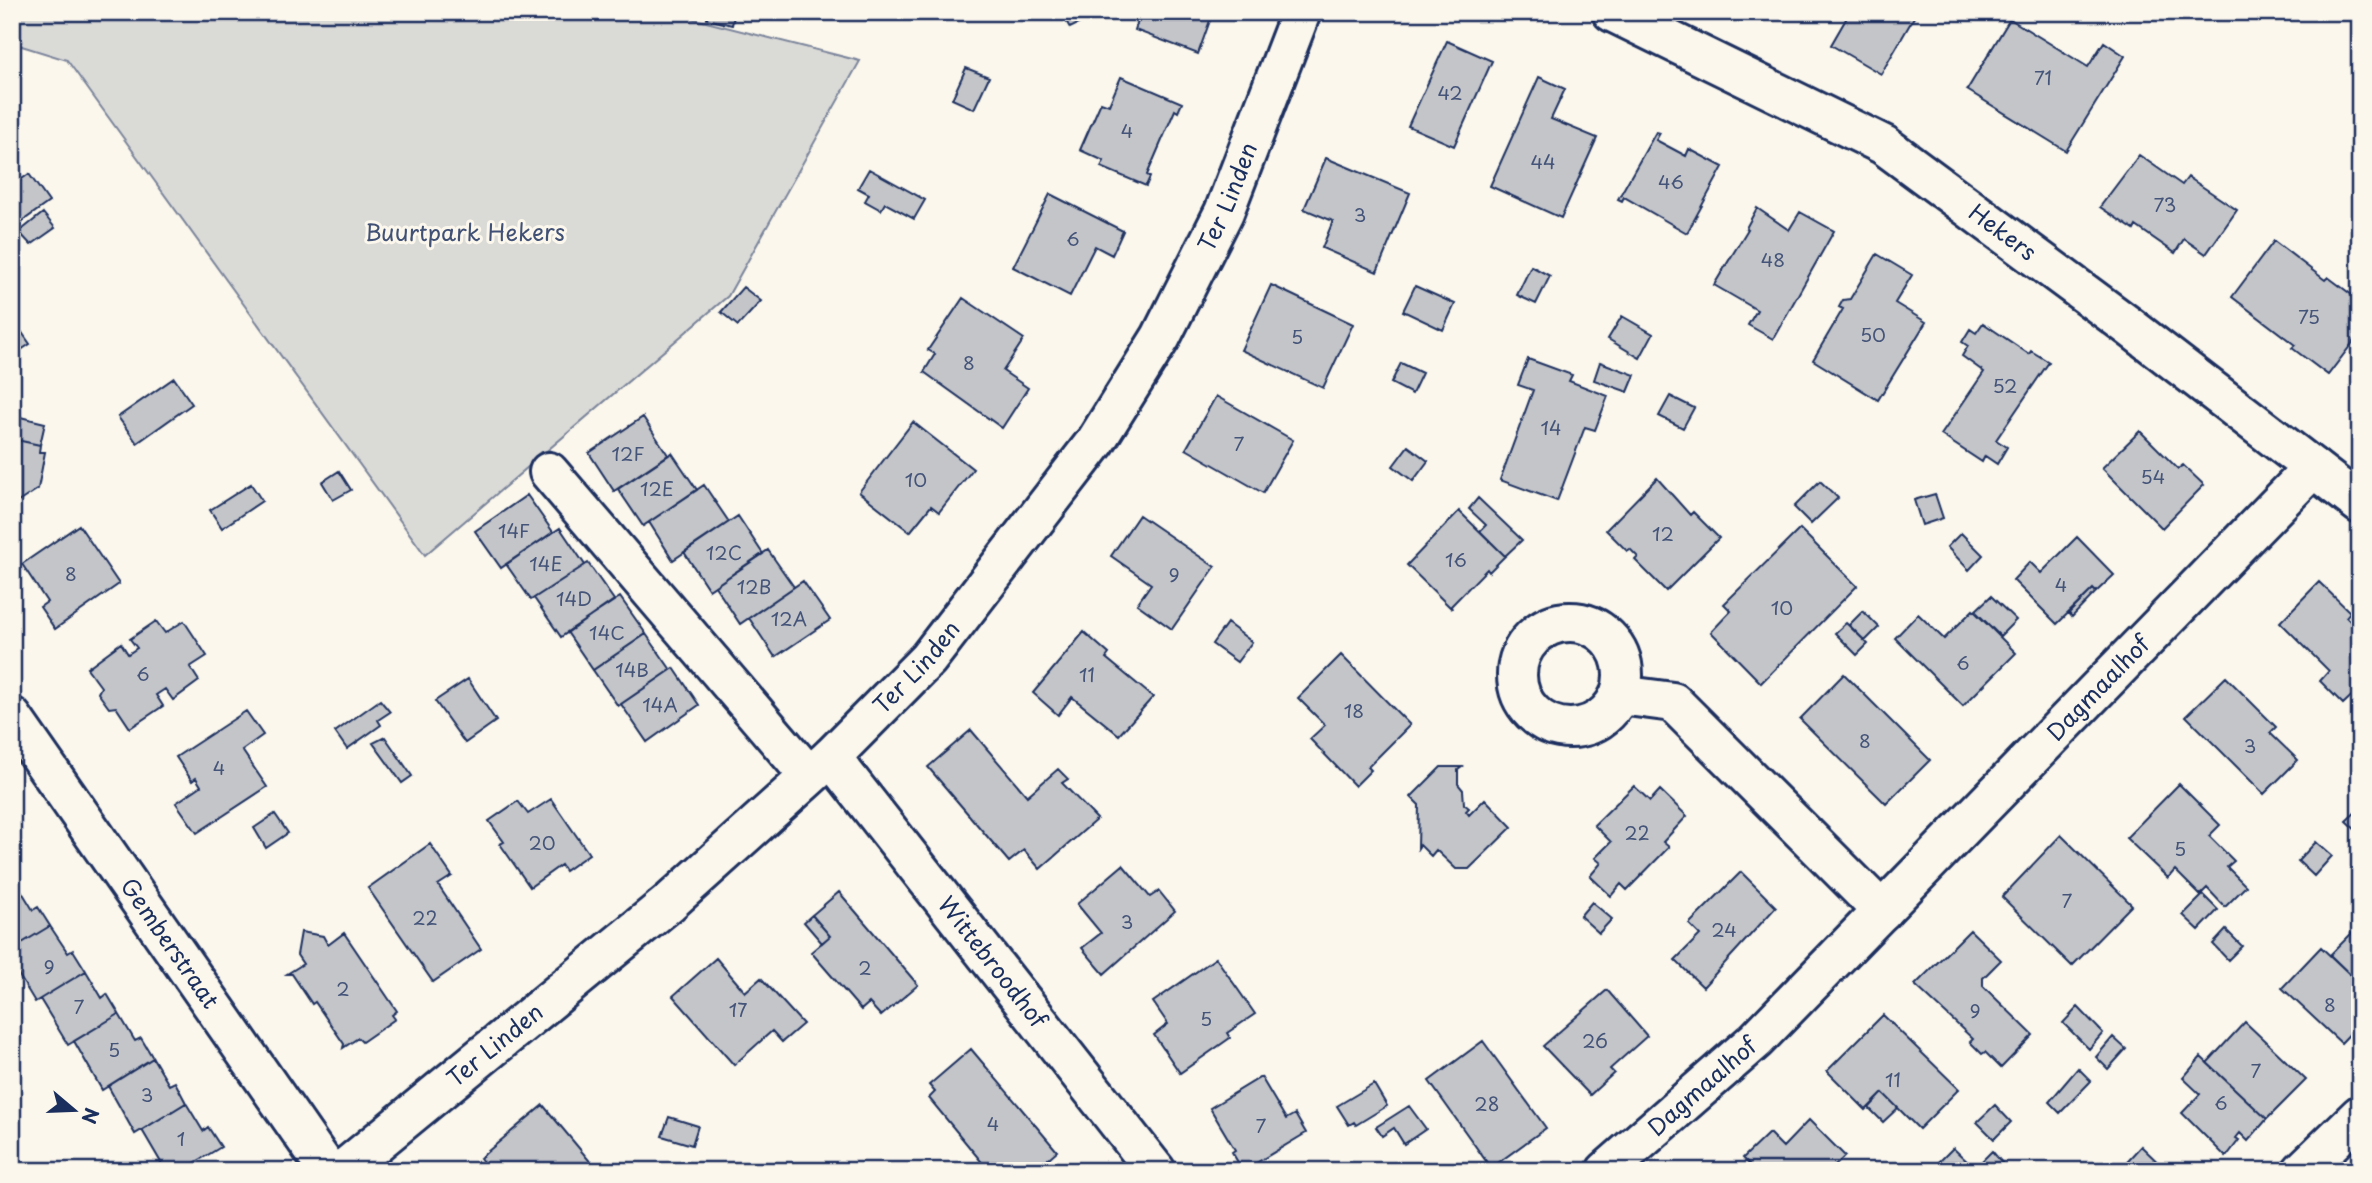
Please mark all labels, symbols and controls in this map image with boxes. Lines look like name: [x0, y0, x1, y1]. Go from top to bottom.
house number: 71: [2034, 63, 2052, 91]
house number: 42: [1437, 78, 1463, 106]
house number: 4: [1121, 116, 1133, 144]
street label: Ter Linden: [1188, 137, 1265, 257]
house number: 44: [1530, 147, 1556, 175]
house number: 46: [1658, 167, 1684, 195]
house number: 73: [2154, 190, 2176, 218]
street label: Hekers: [1962, 194, 2045, 268]
house number: 3: [1354, 200, 1366, 228]
park label: Buurtpark Hekers: [365, 214, 565, 249]
house number: 6: [1066, 224, 1080, 252]
house number: 48: [1761, 245, 1785, 273]
house number: 75: [2298, 302, 2320, 330]
house number: 50: [1860, 320, 1886, 348]
house number: 5: [1291, 322, 1303, 350]
house number: 8: [963, 348, 975, 376]
house number: 52: [1992, 371, 2018, 399]
house number: 14: [1540, 413, 1562, 441]
house number: 7: [1234, 429, 1245, 457]
house number: 12F: [612, 439, 645, 467]
house number: 54: [2141, 462, 2165, 490]
house number: 10: [905, 465, 927, 493]
house number: 12E: [640, 474, 674, 502]
house number: 14F: [498, 516, 530, 544]
house number: 12: [1652, 519, 1674, 547]
house number: 12C: [706, 538, 742, 566]
house number: 16: [1445, 545, 1467, 573]
house number: 14E: [529, 549, 563, 577]
house number: 8: [65, 559, 77, 587]
house number: 9: [1168, 560, 1180, 588]
house number: 4: [2055, 570, 2067, 598]
house number: 12B: [737, 572, 771, 600]
house number: 14D: [556, 584, 592, 612]
house number: 10: [1771, 593, 1793, 621]
house number: 12A: [771, 604, 807, 632]
street label: Ter Linden: [864, 612, 968, 721]
house number: 14C: [589, 618, 625, 646]
street label: Dagmaalhof: [2038, 625, 2159, 748]
house number: 6: [1956, 648, 1970, 676]
house number: 14B: [615, 655, 649, 683]
house number: 6: [136, 659, 150, 687]
house number: 11: [1079, 660, 1095, 688]
house number: 14A: [642, 690, 678, 718]
house number: 18: [1344, 696, 1364, 724]
house number: 8: [1859, 726, 1871, 754]
house number: 3: [2244, 731, 2256, 759]
house number: 4: [213, 753, 225, 781]
house number: 22: [1624, 818, 1650, 846]
house number: 20: [528, 828, 556, 856]
house number: 5: [2174, 834, 2186, 862]
street label: Gemberstraat: [113, 870, 229, 1015]
house number: 7: [2062, 886, 2073, 914]
street label: Wittebroodhof: [930, 888, 1058, 1036]
house number: 22: [412, 903, 438, 931]
house number: 3: [1121, 907, 1133, 935]
house number: 24: [1711, 915, 1737, 943]
house number: 9: [43, 952, 55, 980]
house number: 2: [858, 953, 872, 981]
house number: 2: [336, 974, 350, 1002]
house number: 8: [2324, 990, 2336, 1018]
house number: 7: [74, 992, 85, 1020]
street label: Ter Linden: [438, 994, 550, 1094]
house number: 17: [729, 995, 747, 1023]
house number: 9: [1969, 996, 1981, 1024]
house number: 5: [1200, 1004, 1212, 1032]
house number: 26: [1582, 1026, 1608, 1054]
street label: Dagmaalhof: [1639, 1027, 1766, 1143]
house number: 5: [108, 1035, 120, 1063]
house number: 7: [2251, 1056, 2262, 1084]
house number: 11: [1885, 1065, 1901, 1093]
north arrow: [38, 1074, 108, 1144]
house number: 3: [141, 1080, 153, 1108]
house number: 6: [2214, 1088, 2228, 1116]
house number: 28: [1474, 1089, 1500, 1117]
text: N: [75, 1104, 107, 1128]
house number: 4: [987, 1109, 999, 1137]
house number: 7: [1256, 1111, 1267, 1139]
house number: 1: [177, 1124, 185, 1152]

